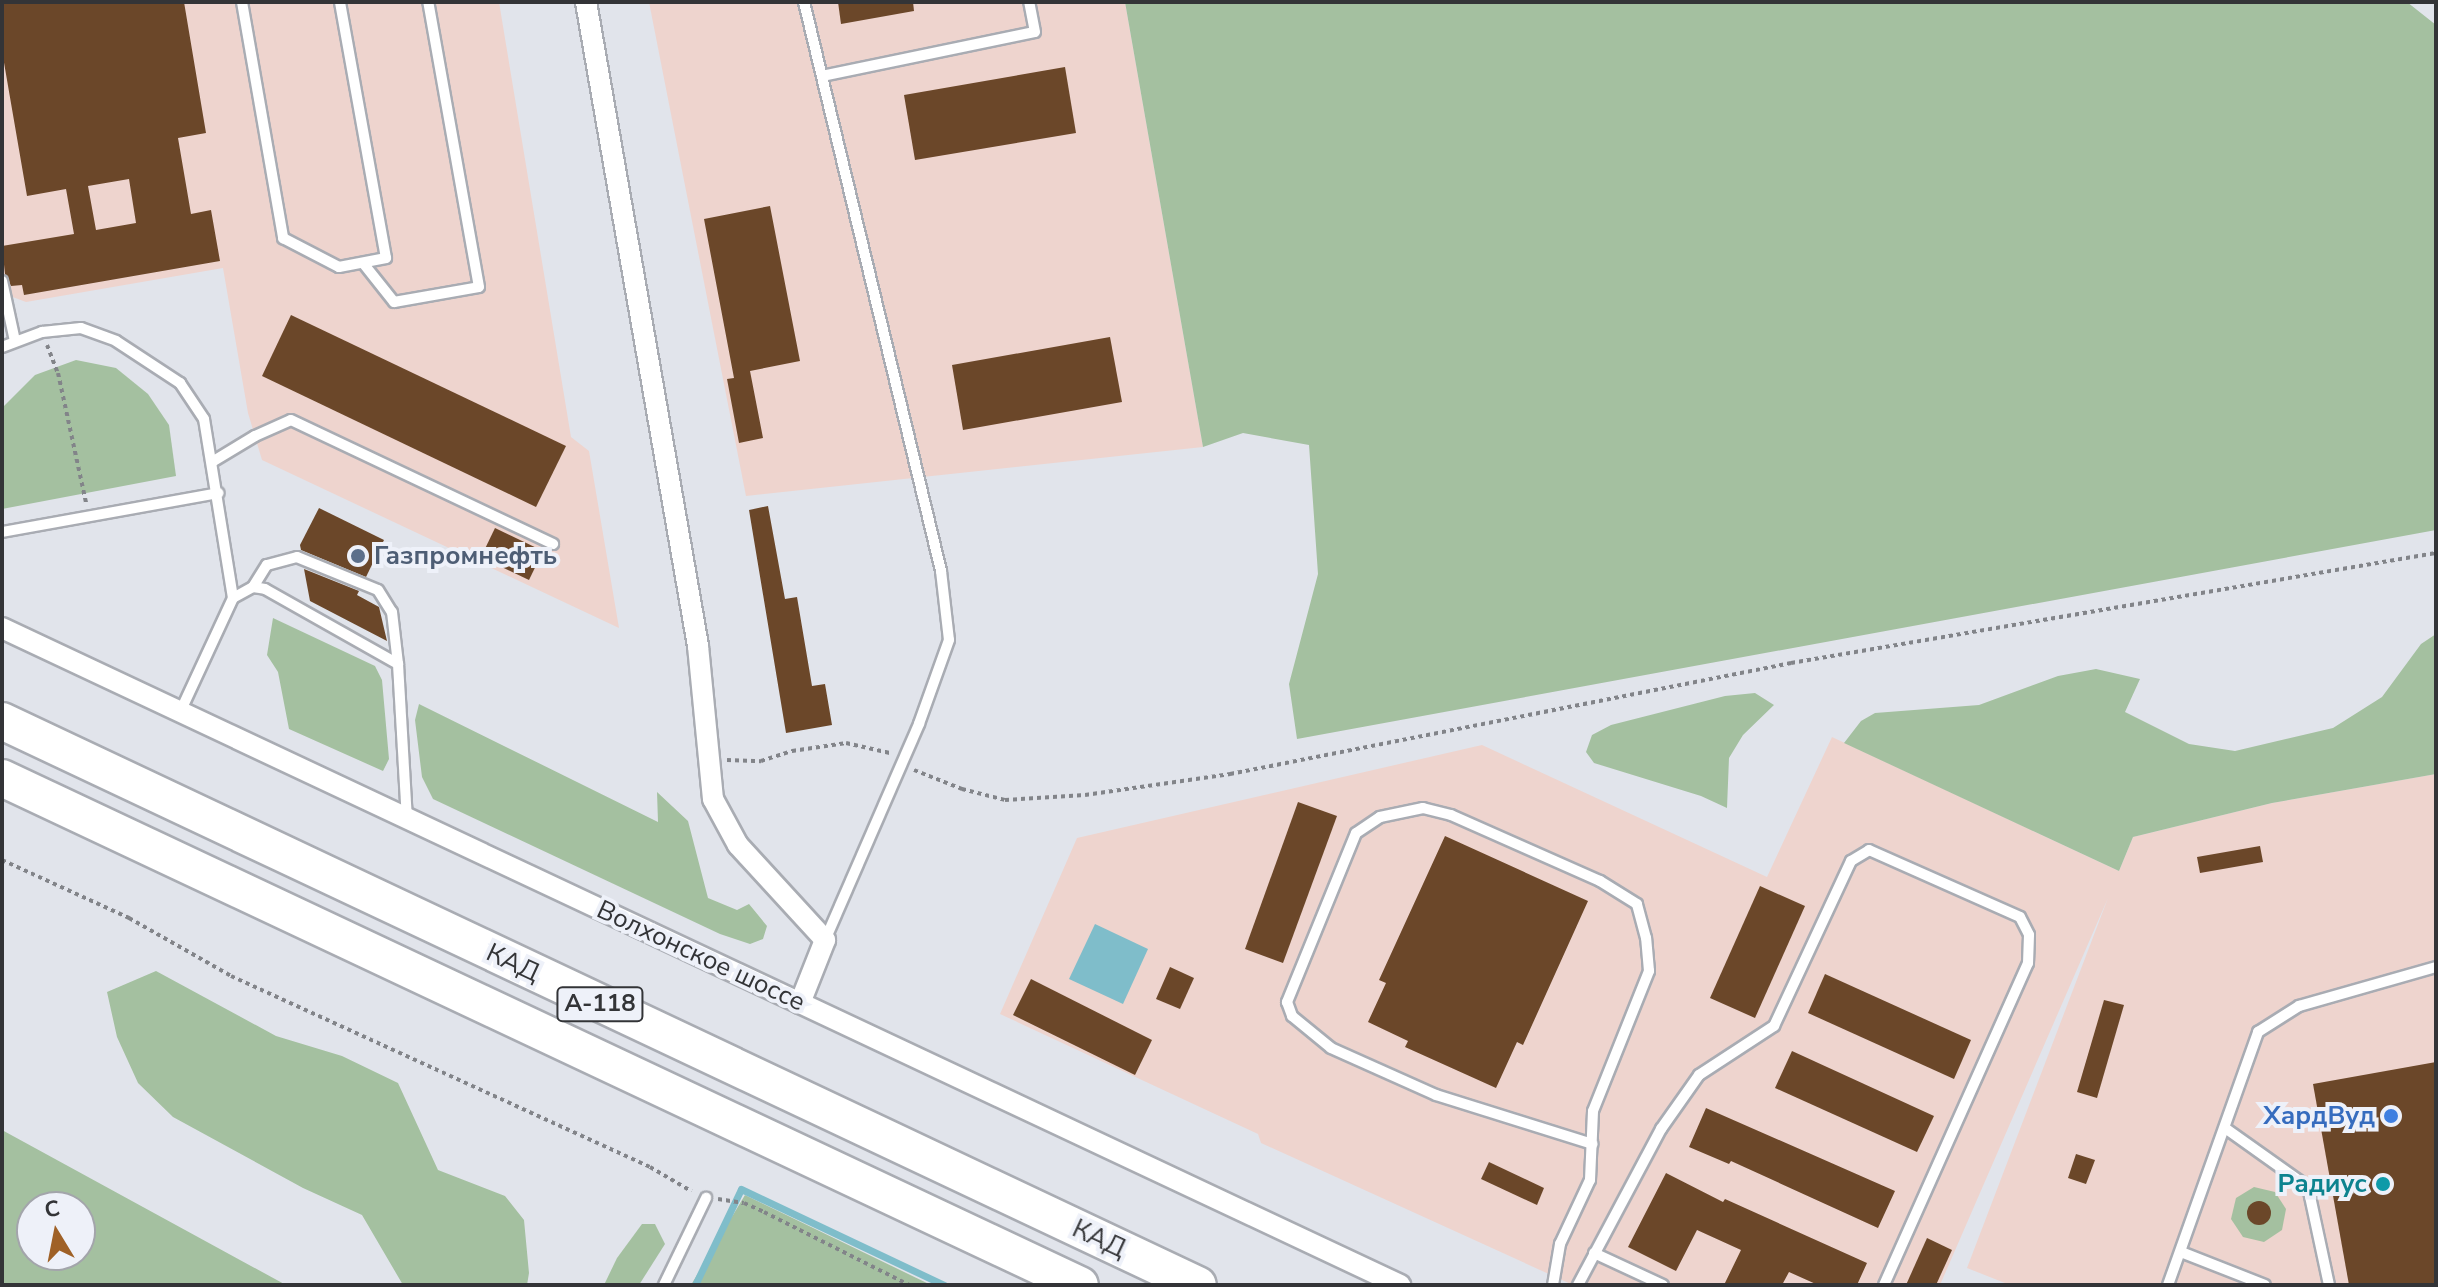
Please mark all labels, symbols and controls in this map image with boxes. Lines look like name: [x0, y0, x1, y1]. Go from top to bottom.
place label: Газпромнефть: [374, 540, 557, 572]
marker: Газпромнефть: [349, 547, 367, 565]
street label: Волхонское шоссе: [592, 894, 810, 1018]
street label: КАД: [481, 937, 545, 989]
road number: А-118: [556, 984, 644, 1024]
place label: ХардВуд: [2263, 1100, 2375, 1132]
marker: ХардВуд: [2382, 1107, 2400, 1125]
place label: Радиус: [2278, 1168, 2367, 1200]
marker: Радиус: [2374, 1175, 2392, 1193]
north arrow: [16, 1191, 96, 1271]
text: С: [42, 1193, 62, 1225]
street label: КАД: [1067, 1213, 1131, 1265]

